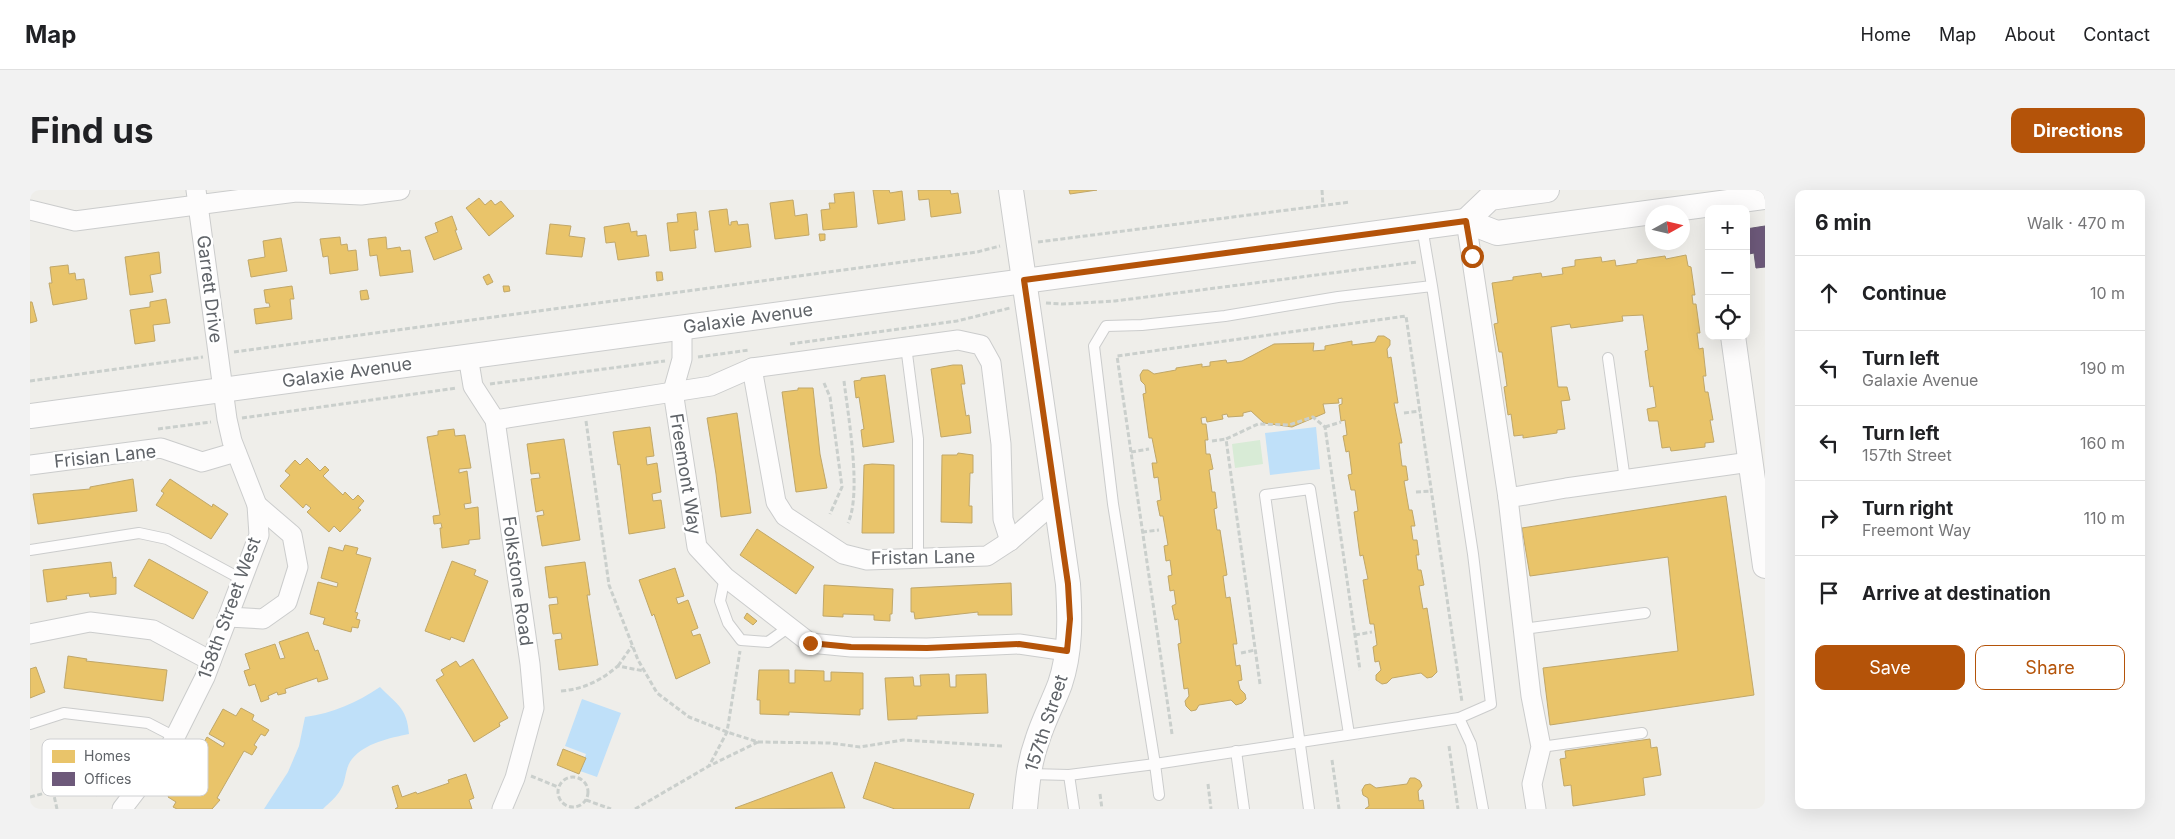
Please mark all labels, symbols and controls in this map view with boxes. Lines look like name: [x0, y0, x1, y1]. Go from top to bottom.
text: Map: [25, 20, 76, 49]
text: Home: [1861, 24, 1911, 45]
text: Map: [1939, 24, 1976, 45]
text: About: [2004, 24, 2055, 45]
text: Contact: [2083, 24, 2150, 45]
button: Directions: [2011, 108, 2145, 153]
text: Find us: [30, 109, 154, 151]
north arrow: [1645, 205, 1690, 250]
map controls: [1705, 205, 1750, 340]
button: +: [1705, 205, 1750, 250]
text: 6 min: [1815, 210, 1872, 235]
text: Walk · 470 m: [2027, 213, 2125, 233]
street label: Garrett Drive: [193, 234, 227, 344]
route start: [1461, 245, 1484, 268]
button: −: [1705, 250, 1750, 295]
icon: ahead: [1815, 279, 1843, 307]
text: Continue: [1862, 282, 1947, 305]
text: 10 m: [2090, 283, 2125, 303]
button: locate: [1705, 295, 1750, 340]
street label: Galaxie Avenue: [682, 298, 814, 338]
text: Turn left: [1862, 347, 1940, 370]
street label: Galaxie Avenue: [281, 352, 413, 392]
icon: left: [1815, 354, 1843, 382]
text: 190 m: [2080, 358, 2125, 378]
text: Galaxie Avenue: [1862, 370, 1978, 390]
street label: Freemont Way: [666, 412, 706, 536]
text: Turn left: [1862, 422, 1940, 445]
icon: left: [1815, 429, 1843, 457]
text: 160 m: [2080, 433, 2125, 453]
street label: Frisian Lane: [53, 440, 157, 472]
text: 157th Street: [1862, 445, 1952, 465]
text: Turn right: [1862, 497, 1953, 520]
icon: right: [1815, 504, 1843, 532]
text: 110 m: [2083, 508, 2125, 528]
street label: Folkstone Road: [499, 515, 537, 647]
text: Freemont Way: [1862, 520, 1971, 540]
street label: 158th Street West: [194, 534, 264, 682]
street label: Fristan Lane: [871, 546, 975, 568]
icon: arrive: [1815, 579, 1843, 607]
text: Arrive at destination: [1862, 582, 2051, 605]
route end: [799, 632, 822, 655]
button: Save: [1815, 645, 1965, 690]
button: Share: [1975, 645, 2125, 690]
street label: 157th Street: [1020, 672, 1072, 774]
legend: [42, 739, 208, 796]
text: Homes: [84, 747, 131, 764]
text: Offices: [84, 770, 131, 787]

